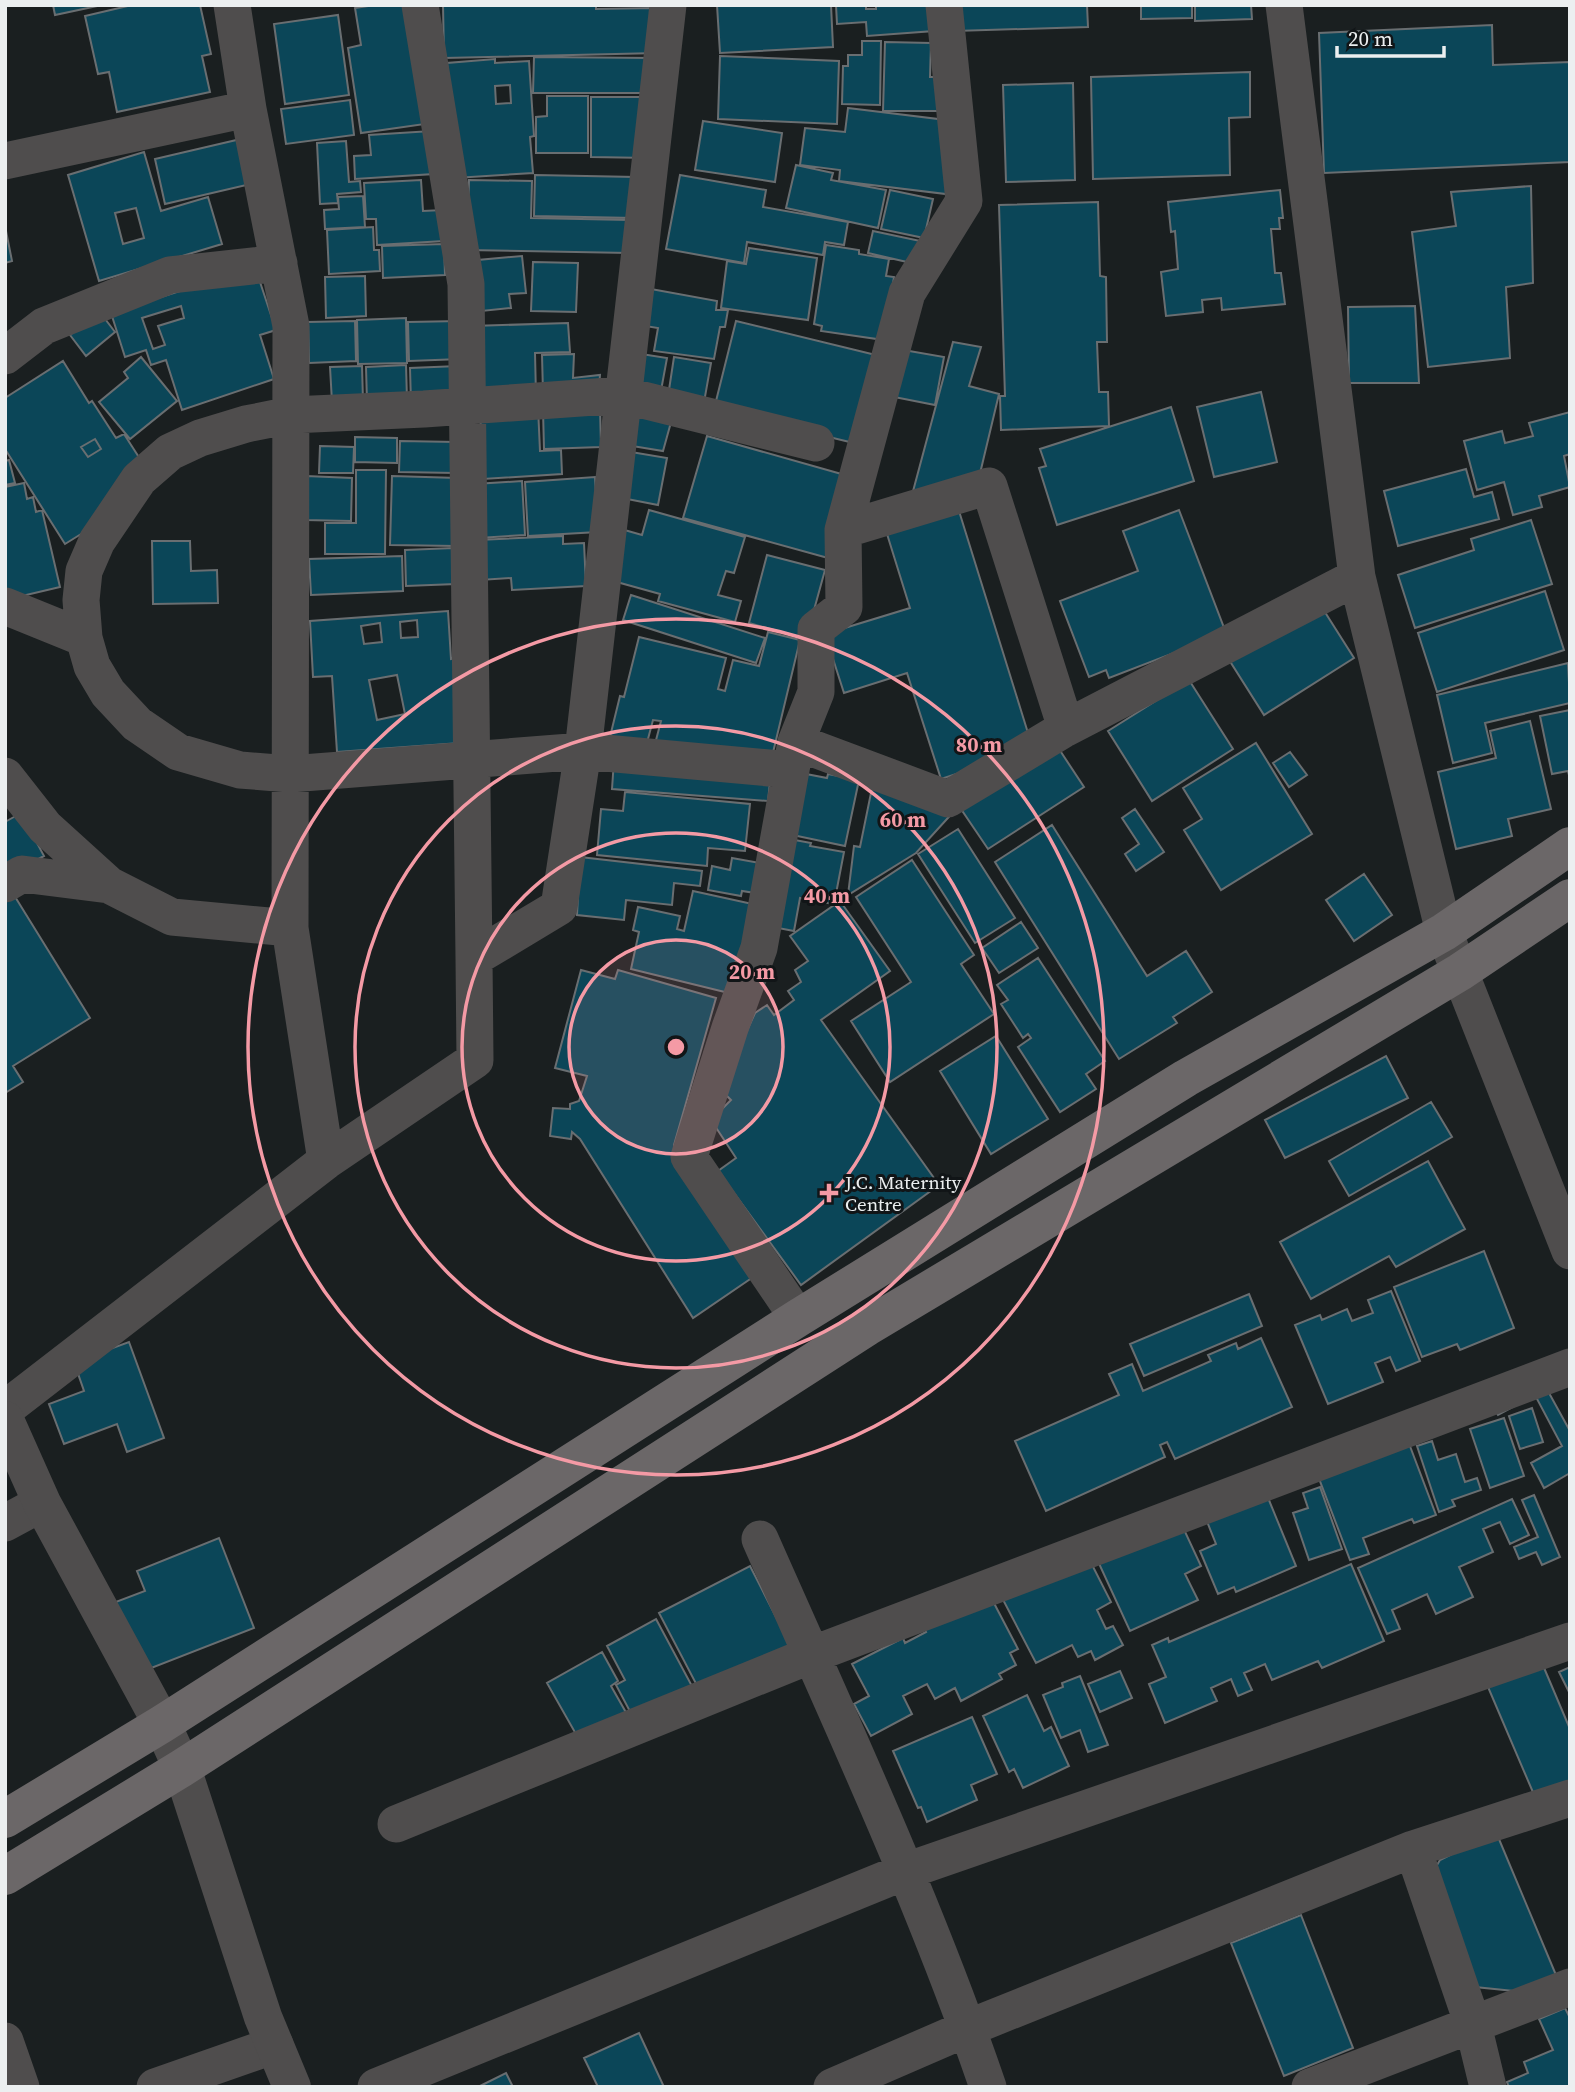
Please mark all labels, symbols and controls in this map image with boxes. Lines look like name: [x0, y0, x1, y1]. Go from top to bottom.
scale bar: [1337, 14, 1444, 58]
text: 20 m: [1348, 24, 1393, 53]
text: 80 m: [956, 730, 1002, 759]
text: 60 m: [880, 805, 926, 834]
text: 40 m: [804, 881, 850, 910]
text: 20 m: [729, 957, 775, 986]
centre of rings: [664, 1035, 688, 1059]
place label: J.C. Maternity Centre: [844, 1169, 962, 1217]
marker: J.C. Maternity Centre: [819, 1183, 839, 1203]

